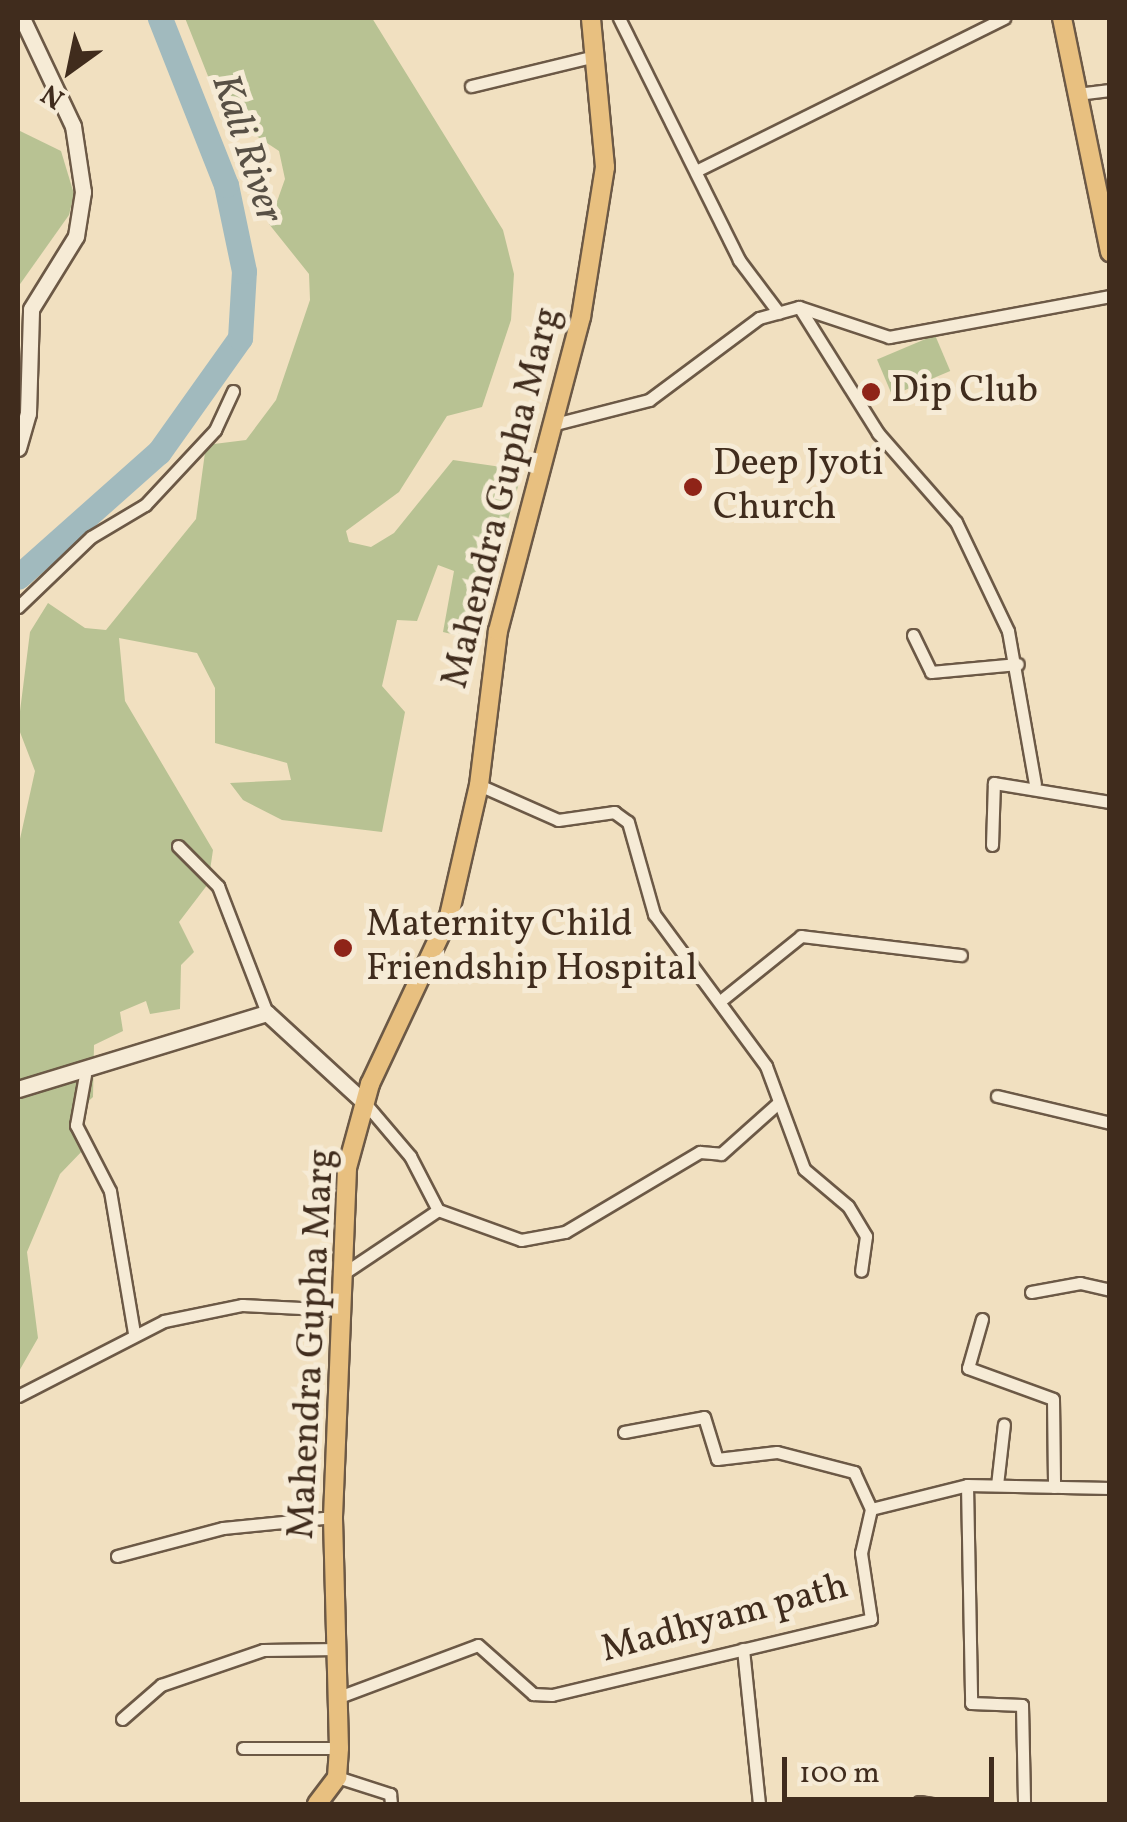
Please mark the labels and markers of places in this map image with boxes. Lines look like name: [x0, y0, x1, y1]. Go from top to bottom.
place label: Dip Club: [891, 369, 1038, 415]
marker: Dip Club: [860, 381, 882, 403]
place label: Deep Jyoti Church: [713, 442, 884, 532]
marker: Deep Jyoti Church: [682, 476, 704, 498]
place label: Maternity Child Friendship Hospital: [366, 903, 697, 992]
marker: Maternity Child Friendship Hospital: [330, 935, 356, 961]

